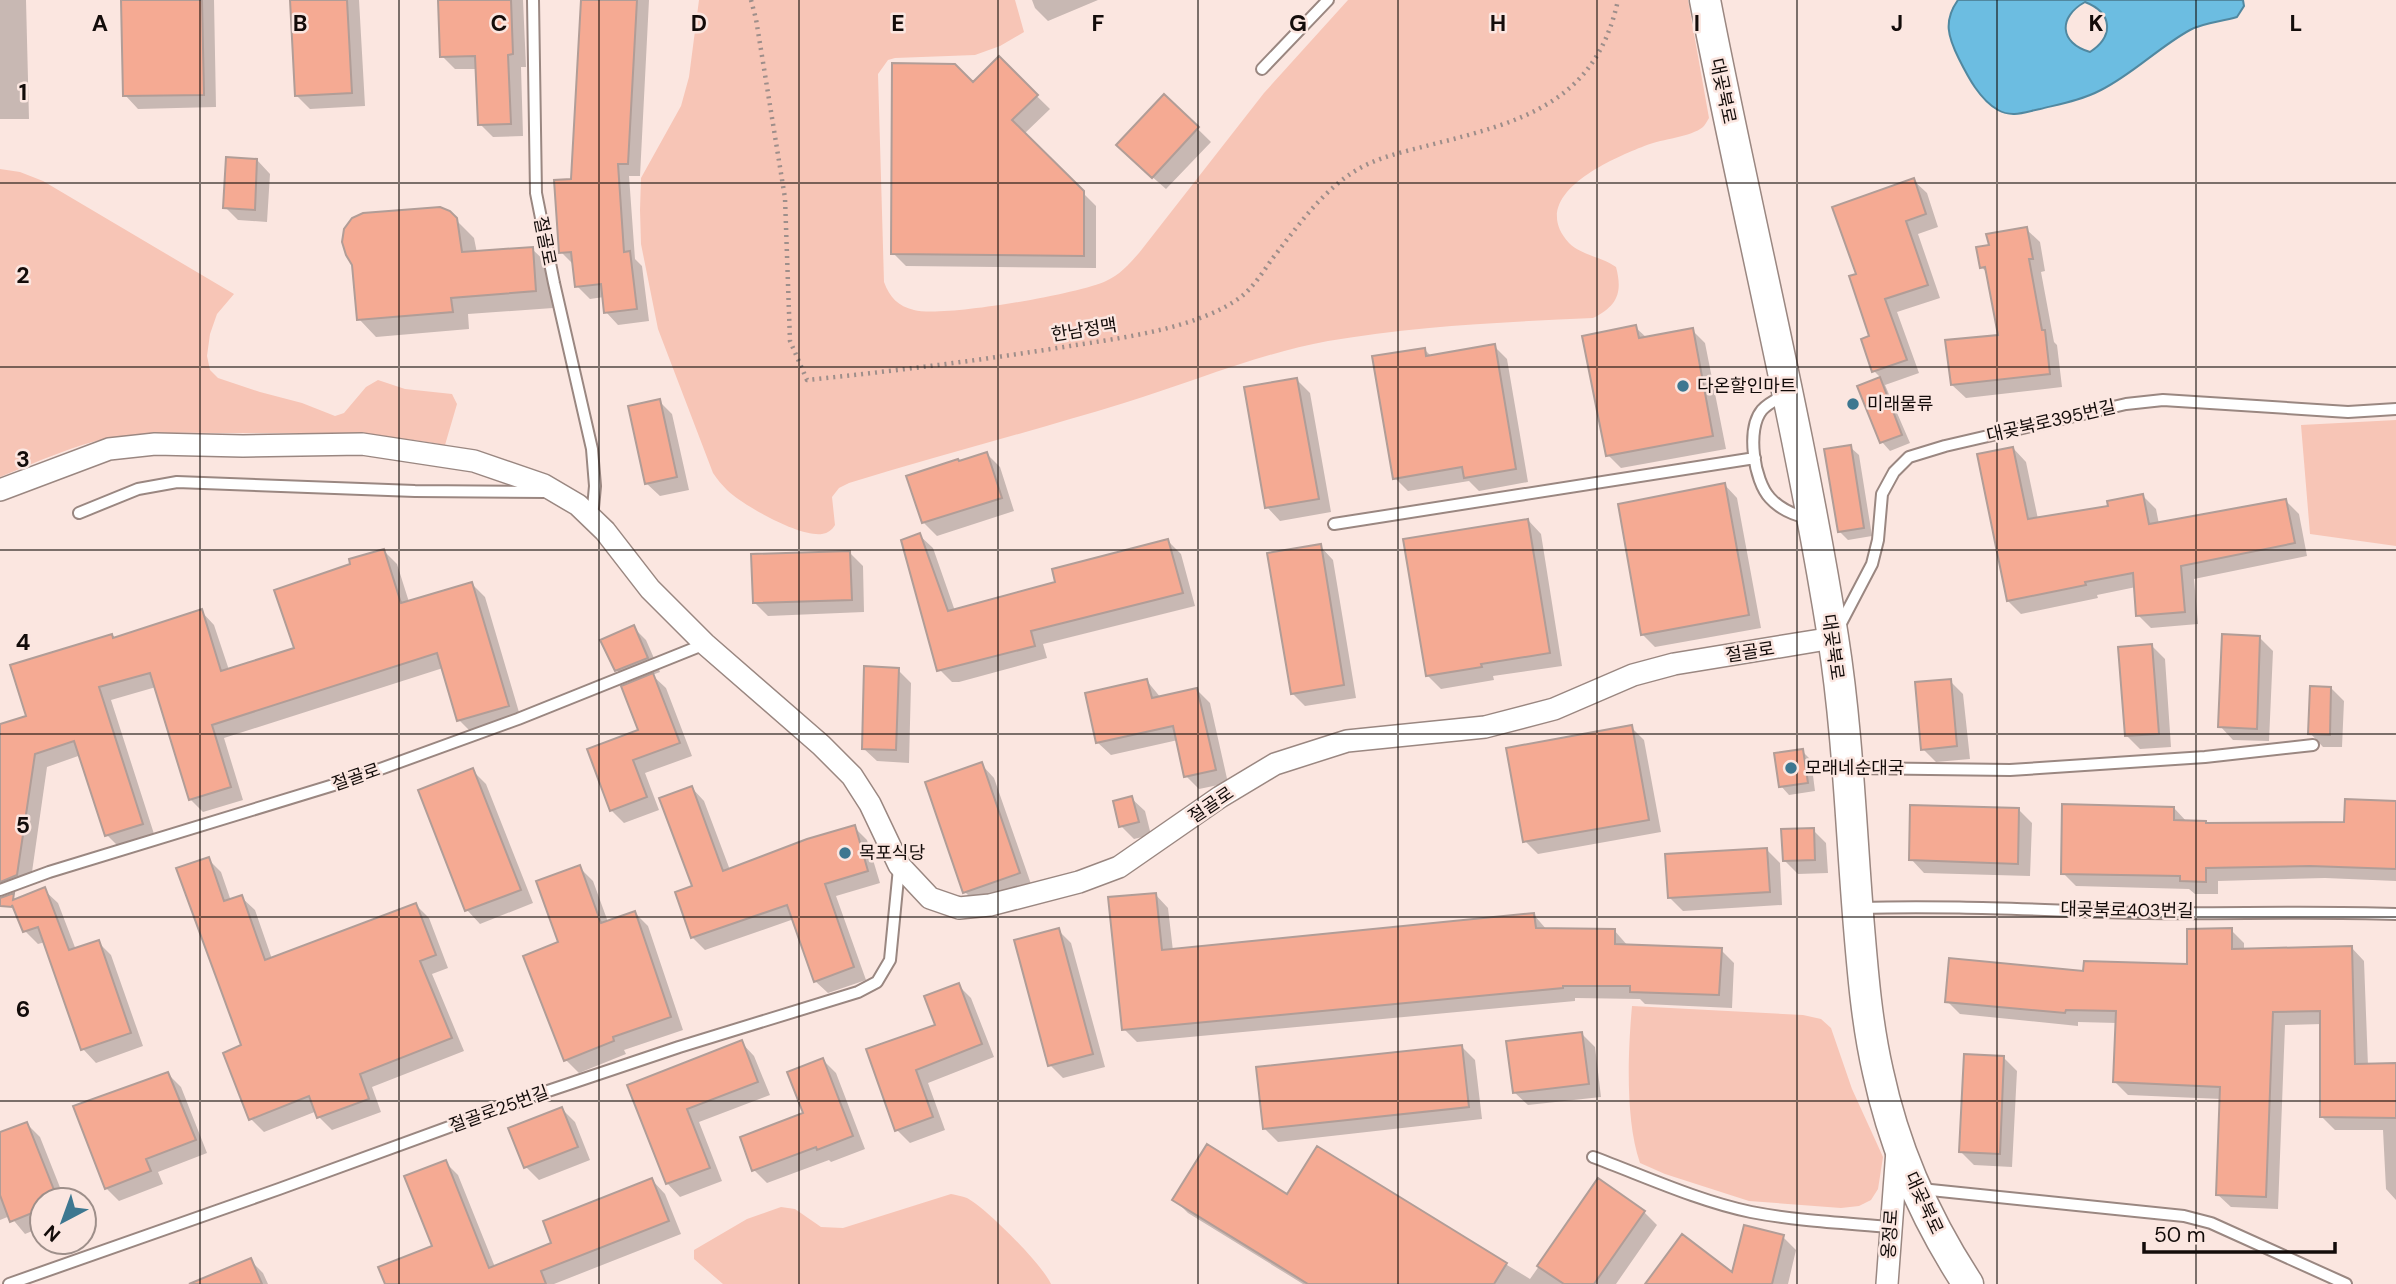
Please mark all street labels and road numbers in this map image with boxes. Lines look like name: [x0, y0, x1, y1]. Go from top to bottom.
street label: 대곶북로: [1704, 56, 1742, 126]
street label: 절골로: [528, 214, 562, 268]
street label: 한남정맥: [1049, 313, 1119, 347]
street label: 대곶북로395번길: [1984, 394, 2118, 448]
street label: 대곶북로: [1817, 613, 1849, 681]
street label: 절골로: [1724, 636, 1776, 668]
street label: 절골로: [329, 758, 383, 796]
street label: 절골로: [1184, 781, 1238, 829]
street label: 대곶북로403번길: [2060, 897, 2194, 923]
street label: 절골로25번길: [446, 1080, 552, 1138]
street label: 대곶북로: [1899, 1168, 1949, 1238]
street label: 옹정로: [1876, 1208, 1904, 1260]

